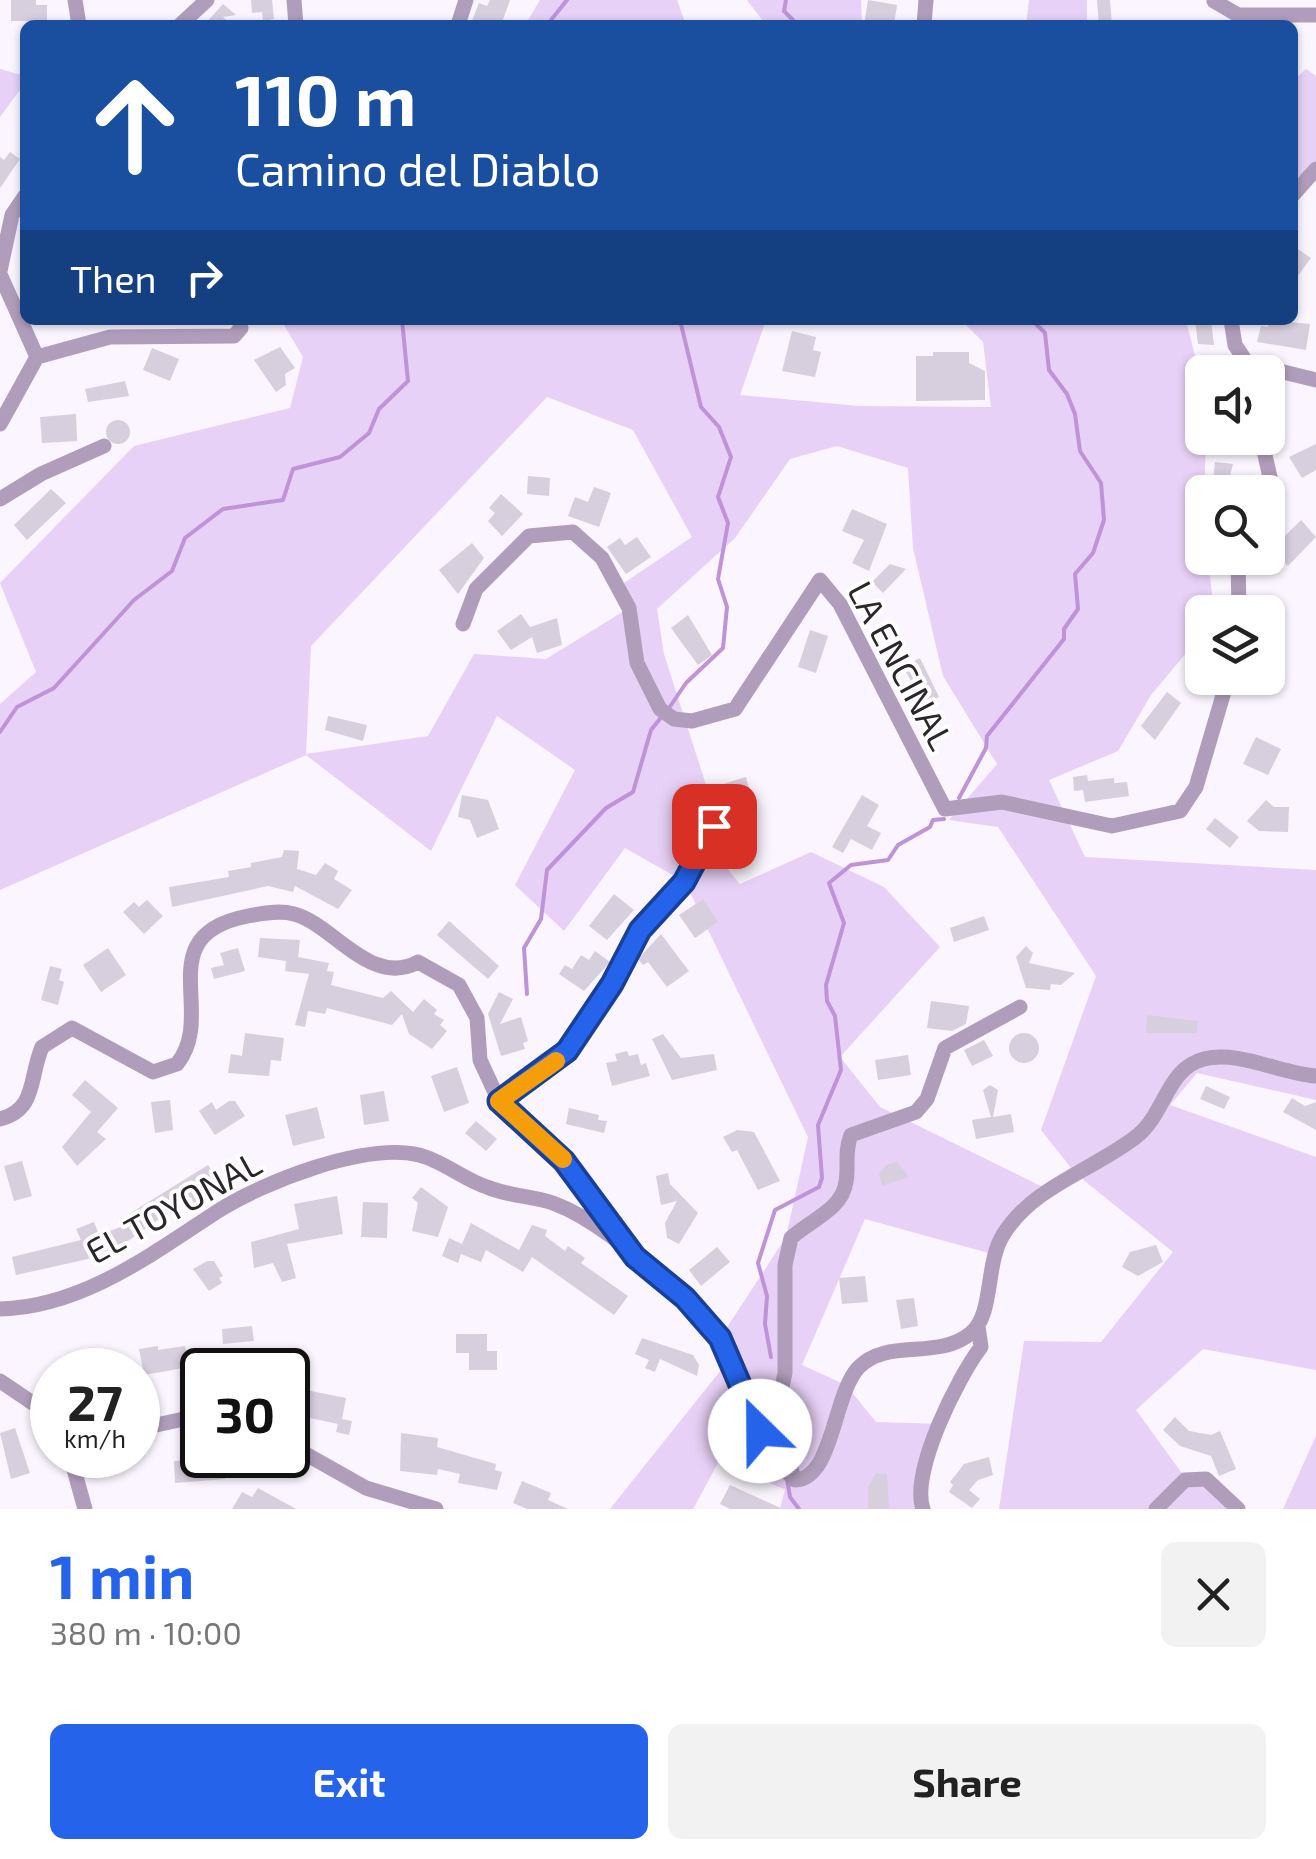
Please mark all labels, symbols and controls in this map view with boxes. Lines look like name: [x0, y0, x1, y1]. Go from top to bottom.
text: 110 m: [235, 56, 416, 140]
icon: ahead: [70, 60, 200, 190]
text: Camino del Diablo: [235, 141, 600, 195]
icon: right: [177, 250, 232, 305]
text: Then: [70, 255, 157, 301]
map controls: [1185, 355, 1285, 695]
button: sound: [1185, 355, 1285, 455]
button: search: [1185, 475, 1285, 575]
street label: LA ENCINAL: [840, 574, 964, 756]
button: layers: [1185, 595, 1285, 695]
pin: [672, 784, 757, 869]
icon: arrive: [687, 799, 742, 854]
street label: EL TOYONAL: [78, 1141, 268, 1271]
speed limit sign: 30: [180, 1348, 310, 1478]
text: 27: [67, 1371, 123, 1431]
position arrow: [708, 1379, 812, 1483]
text: km/h: [64, 1423, 126, 1453]
text: 1 min: [50, 1539, 194, 1611]
button: close: [1161, 1542, 1266, 1647]
text: 380 m · 10:00: [50, 1613, 242, 1651]
button: Exit: [50, 1724, 648, 1839]
button: Share: [668, 1724, 1266, 1839]

